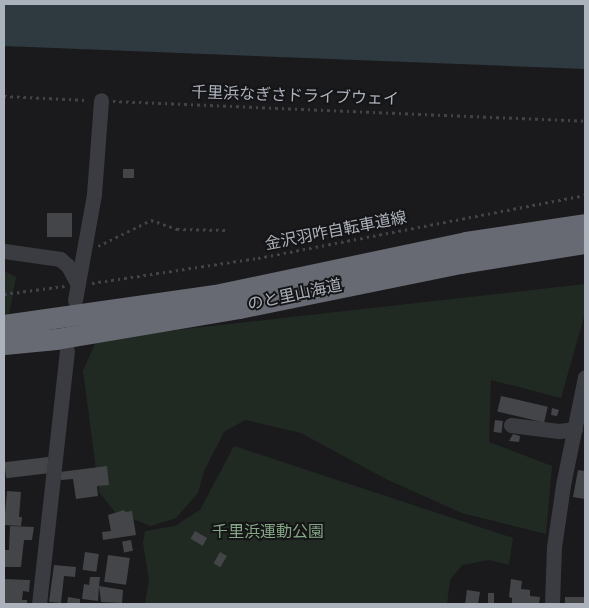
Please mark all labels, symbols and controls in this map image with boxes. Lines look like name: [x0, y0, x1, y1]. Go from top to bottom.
street label: 千里浜なぎさドライブウェイ: [191, 84, 399, 110]
street label: 金沢羽咋自転車道線: [263, 209, 409, 255]
street label: のと里山海道: [246, 277, 344, 315]
park label: 千里浜運動公園: [212, 523, 324, 543]

